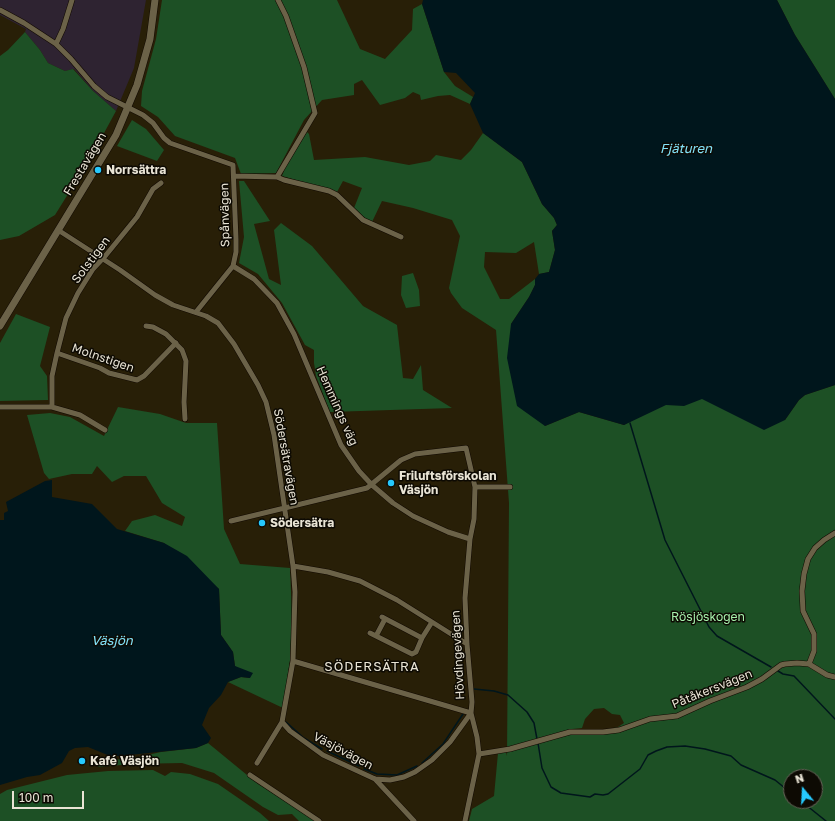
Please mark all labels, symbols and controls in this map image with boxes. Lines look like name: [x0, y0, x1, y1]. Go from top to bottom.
street label: Frestavägen: [60, 130, 110, 198]
water label: Fjäturen: [660, 141, 712, 157]
place label: Norrsättra: [106, 163, 166, 177]
marker: Norrsättra: [93, 165, 103, 175]
street label: Spånvägen: [217, 183, 233, 247]
street label: Solstigen: [69, 234, 113, 286]
street label: Molnstigen: [70, 341, 136, 375]
street label: Hemmings väg: [313, 364, 361, 448]
street label: Södersätravägen: [270, 408, 302, 506]
place label: Friluftsförskolan Väsjön: [399, 469, 496, 497]
marker: Friluftsförskolan Väsjön: [386, 478, 396, 488]
place label: Södersätra: [270, 516, 334, 530]
marker: Södersätra: [257, 518, 267, 528]
street label: Hövdingevägen: [448, 610, 468, 700]
park label: Rösjöskogen: [671, 610, 745, 624]
water label: Väsjön: [91, 633, 133, 649]
district label: SÖDERSÄTRA: [324, 659, 420, 675]
street label: Påtåkersvägen: [670, 666, 754, 712]
street label: Väsjövägen: [311, 729, 375, 773]
place label: Kafé Väsjön: [90, 754, 159, 768]
marker: Kafé Väsjön: [77, 756, 87, 766]
north arrow: [783, 769, 823, 809]
text: N: [793, 771, 805, 786]
scale bar: [14, 783, 86, 809]
text: 100 m: [19, 790, 53, 805]

